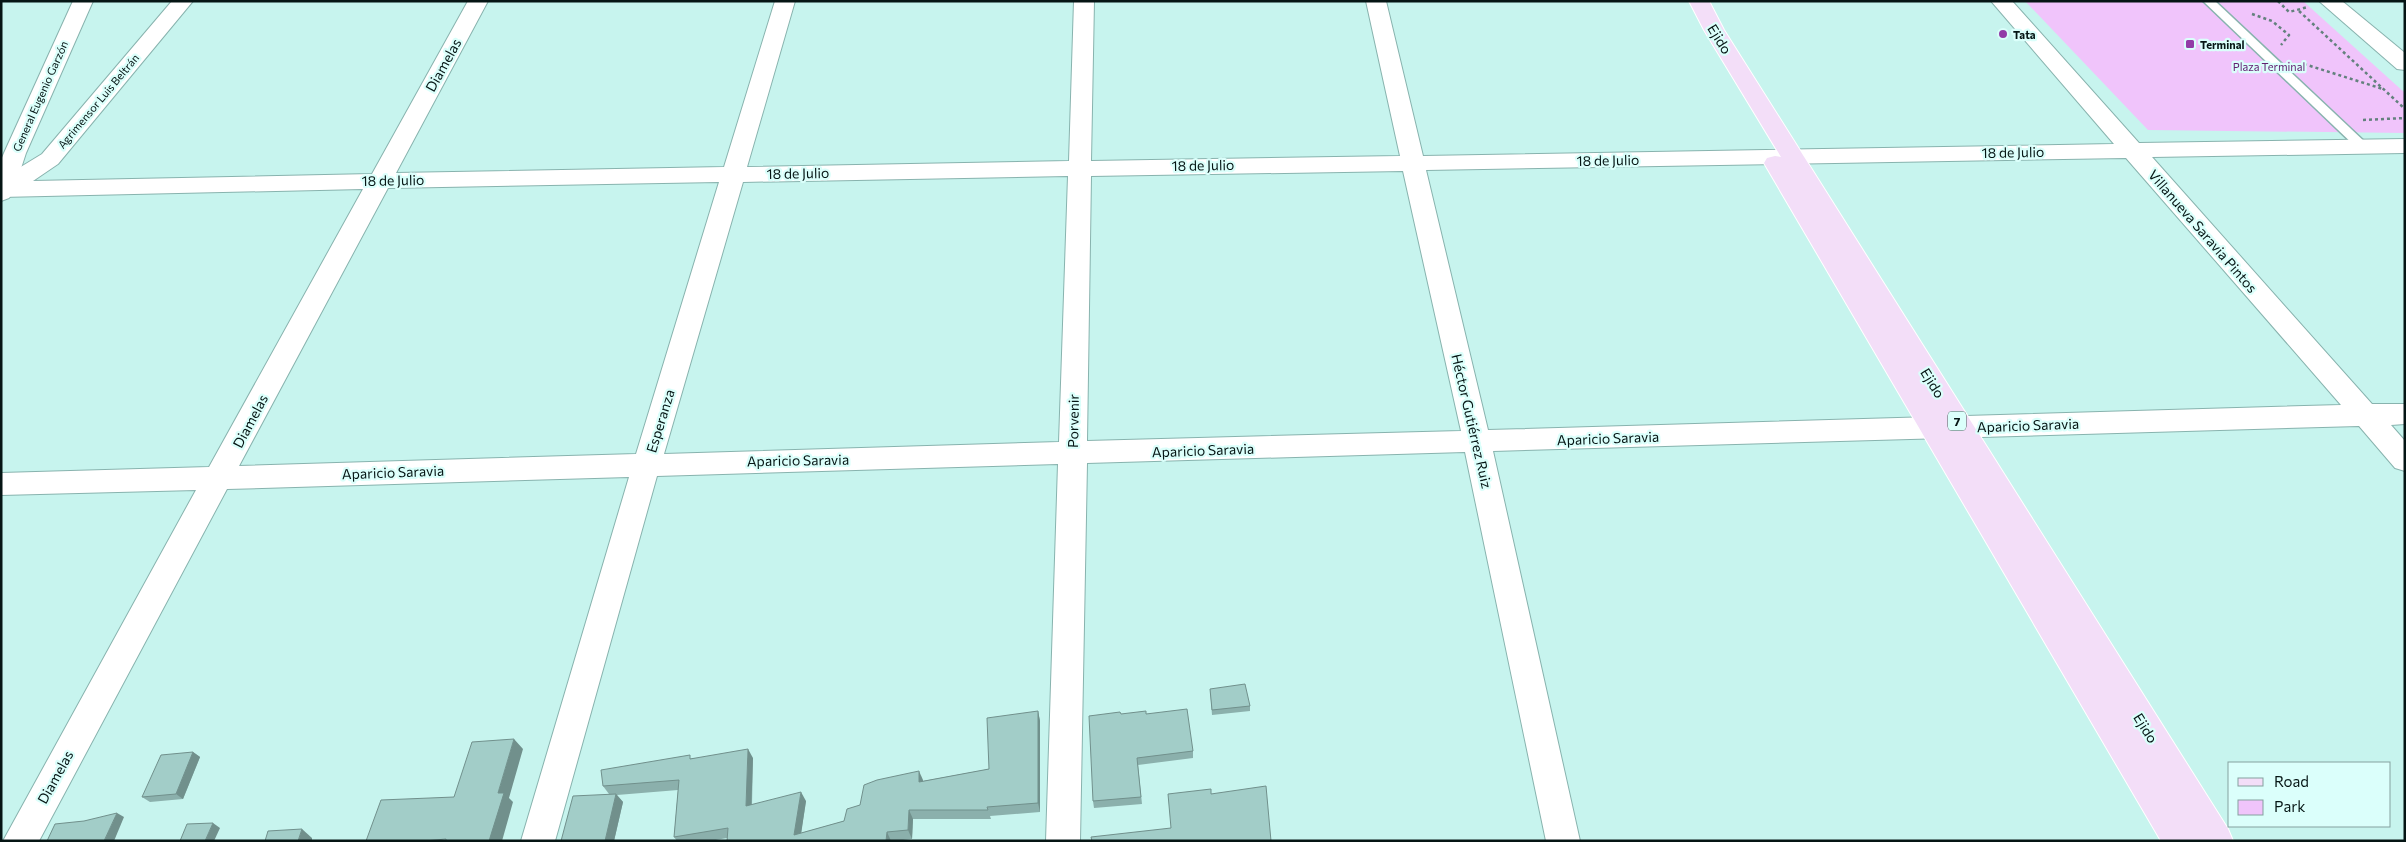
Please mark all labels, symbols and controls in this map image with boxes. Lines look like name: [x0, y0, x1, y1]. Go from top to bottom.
street label: Ejido: [1704, 21, 1736, 57]
marker: Tata: [1997, 28, 2009, 40]
place label: Tata: [2013, 28, 2036, 41]
street label: Diamelas: [421, 35, 465, 95]
marker: Terminal: [2184, 38, 2196, 50]
place label: Terminal: [2200, 38, 2244, 51]
street label: General Eugenio Garzón: [10, 39, 70, 153]
street label: Agrimensor Luis Beltrán: [55, 51, 141, 151]
park label: Plaza Terminal: [2233, 60, 2305, 73]
street label: 18 de Julio: [1981, 143, 2045, 161]
street label: 18 de Julio: [1576, 151, 1640, 169]
street label: 18 de Julio: [1171, 156, 1235, 174]
street label: 18 de Julio: [766, 164, 830, 182]
street label: Villanueva Saravia Pintos: [2145, 166, 2261, 296]
street label: 18 de Julio: [361, 171, 425, 189]
street label: Héctor Gutiérrez Ruiz: [1448, 352, 1496, 490]
street label: Ejido: [1917, 365, 1949, 401]
street label: Esperanza: [642, 387, 678, 455]
street label: Diamelas: [229, 391, 271, 451]
street label: Porvenir: [1064, 393, 1082, 448]
road number: 7: [1948, 412, 1966, 431]
street label: Aparicio Saravia: [1977, 415, 2079, 435]
street label: Aparicio Saravia: [1557, 428, 1659, 448]
street label: Aparicio Saravia: [1152, 440, 1254, 460]
street label: Aparicio Saravia: [747, 451, 849, 469]
street label: Aparicio Saravia: [342, 462, 444, 482]
street label: Ejido: [2130, 710, 2162, 746]
street label: Diamelas: [33, 747, 77, 807]
legend: [2228, 762, 2391, 827]
text: Road: [2274, 772, 2309, 790]
text: Park: [2274, 797, 2305, 815]

